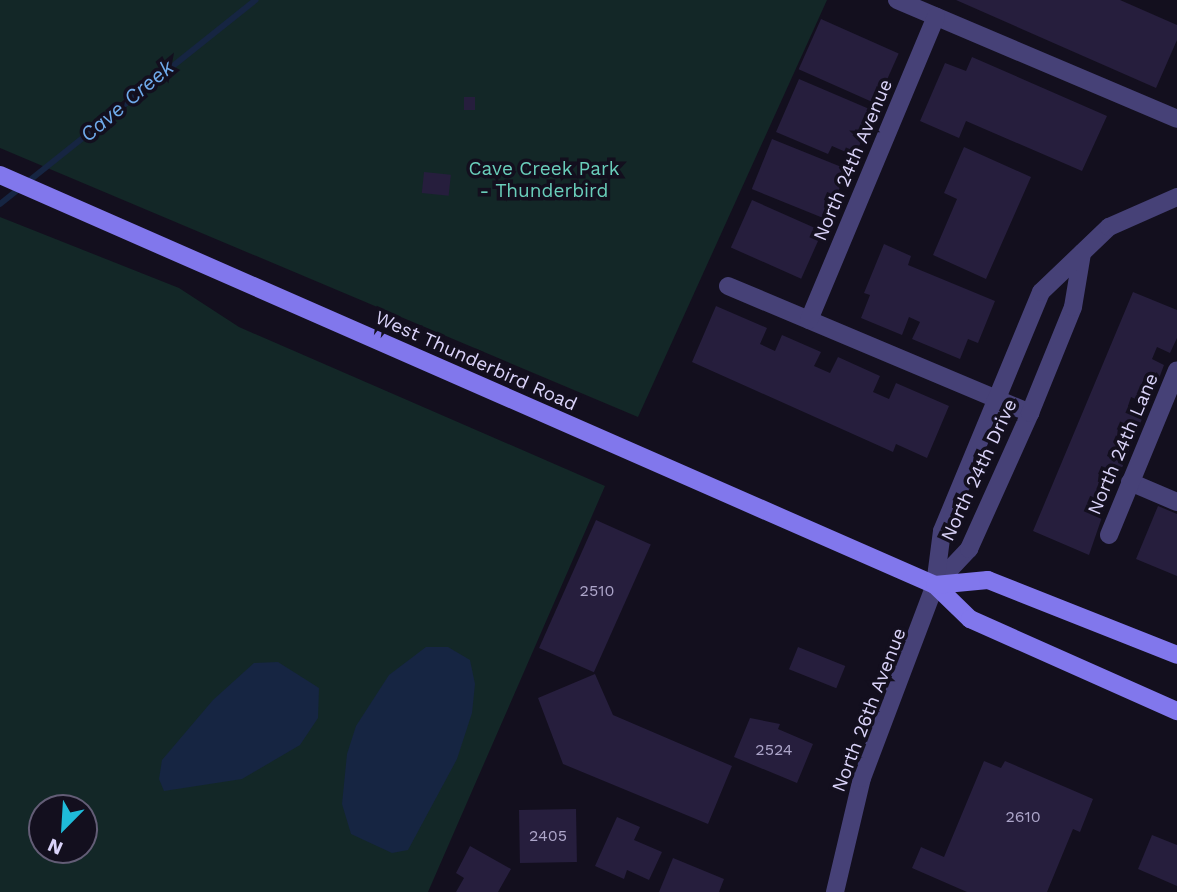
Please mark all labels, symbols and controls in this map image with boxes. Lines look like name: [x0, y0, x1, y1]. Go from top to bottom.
water label: Cave Creek: [75, 55, 179, 147]
street label: North 24th Avenue: [808, 75, 898, 245]
park label: Cave Creek Park - Thunderbird: [468, 158, 620, 202]
street label: West Thunderbird Road: [371, 306, 581, 416]
street label: North 24th Lane: [1083, 370, 1163, 518]
street label: North 24th Drive: [936, 395, 1022, 545]
house number: 2510: [580, 581, 614, 601]
street label: North 26th Avenue: [827, 624, 911, 796]
house number: 2524: [755, 740, 793, 760]
north arrow: [28, 794, 98, 864]
house number: 2610: [1005, 807, 1041, 827]
house number: 2405: [529, 826, 567, 846]
text: N: [44, 833, 66, 860]

